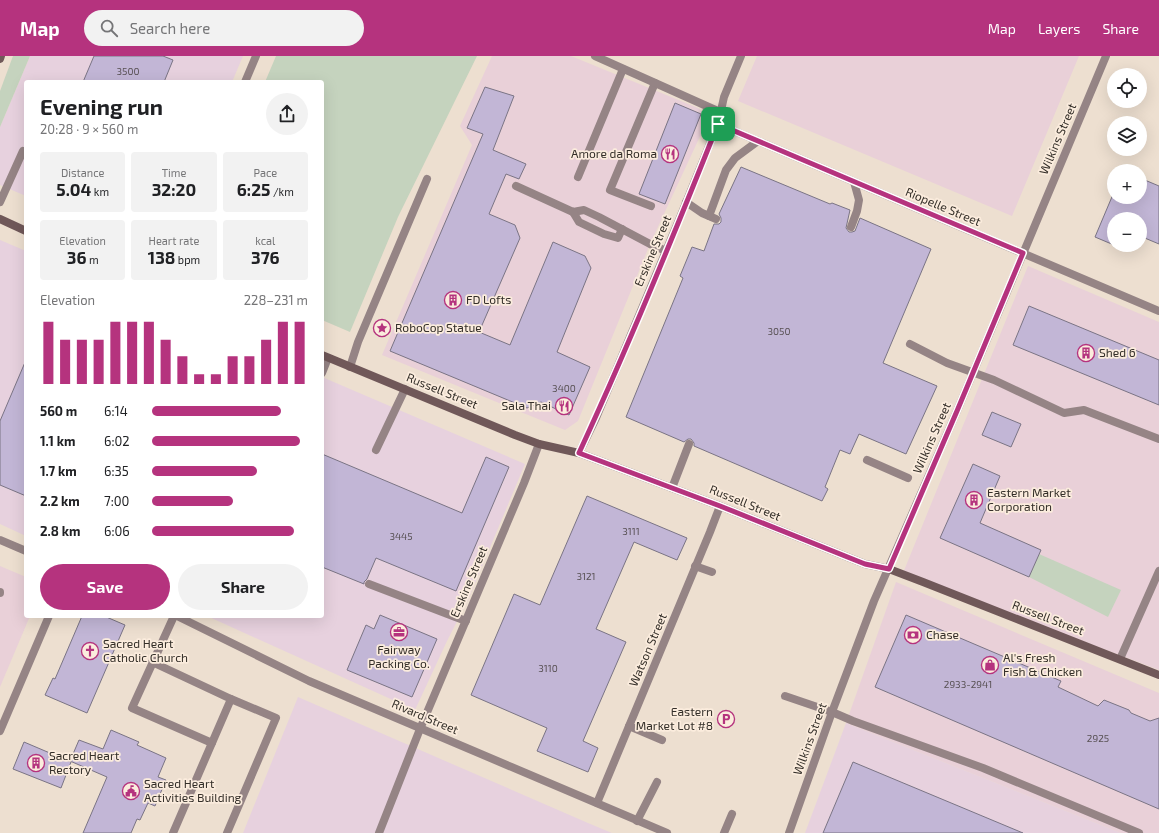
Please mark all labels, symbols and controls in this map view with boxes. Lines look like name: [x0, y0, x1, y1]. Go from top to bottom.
search box: [84, 10, 364, 46]
text: Map: [20, 17, 60, 40]
icon: search: [98, 17, 120, 39]
text: Search here: [130, 19, 210, 37]
text: Map: [988, 20, 1016, 37]
text: Layers: [1038, 20, 1080, 37]
text: Share: [1102, 20, 1139, 37]
house number: 3500: [117, 65, 139, 77]
map controls: [1107, 68, 1147, 252]
button: locate: [1107, 68, 1147, 108]
text: Evening run: [40, 93, 163, 119]
button: share: [266, 93, 308, 135]
street label: Wilkins Street: [1036, 100, 1079, 176]
pin: [701, 107, 735, 141]
icon: arrive: [707, 113, 729, 135]
button: layers: [1107, 116, 1147, 156]
text: 20:28 · 9 × 560 m: [40, 121, 138, 137]
restaurant icon: Amore da Roma: [660, 144, 680, 164]
place label: Amore da Roma: [571, 146, 657, 160]
button: +: [1107, 164, 1147, 204]
text: Distance: [61, 166, 104, 179]
text: Time: [162, 166, 186, 179]
text: Pace: [253, 166, 277, 179]
text: 5.04: [56, 179, 91, 199]
text: 32:20: [152, 179, 196, 199]
text: 6:25: [237, 179, 270, 199]
street label: Riopelle Street: [904, 184, 983, 228]
text: km: [91, 185, 109, 198]
text: /km: [270, 185, 294, 198]
street label: Erskine Street: [631, 212, 674, 288]
button: −: [1107, 212, 1147, 252]
text: Elevation: [59, 234, 106, 247]
text: Heart rate: [149, 234, 199, 247]
text: kcal: [255, 234, 275, 247]
text: 36: [67, 247, 86, 267]
text: 138: [148, 247, 175, 267]
text: 376: [251, 247, 280, 267]
text: m: [86, 253, 99, 266]
text: bpm: [175, 253, 200, 266]
building icon: FD Lofts: [443, 290, 463, 310]
text: Elevation: [40, 292, 95, 308]
text: 228–231 m: [244, 292, 308, 308]
place label: FD Lofts: [466, 292, 511, 306]
place icon: RoboCop Statue: [372, 318, 392, 338]
place label: RoboCop Statue: [395, 320, 482, 334]
house number: 3050: [768, 325, 790, 337]
building icon: Shed 6: [1076, 343, 1096, 363]
place label: Shed 6: [1099, 345, 1136, 359]
street label: Russell Street: [405, 369, 481, 411]
house number: 3400: [552, 382, 576, 394]
restaurant icon: Sala Thai: [554, 396, 574, 416]
place label: Sala Thai: [502, 398, 551, 412]
street label: Wilkins Street: [909, 400, 953, 475]
text: 560 m: [40, 403, 77, 419]
text: 6:14: [104, 403, 128, 419]
text: 1.1 km: [40, 433, 75, 449]
text: 6:02: [104, 433, 130, 449]
text: 1.7 km: [40, 463, 77, 479]
text: 6:35: [104, 463, 129, 479]
street label: Russell Street: [708, 481, 784, 523]
place label: Eastern Market Corporation: [987, 485, 1071, 513]
building icon: Eastern Market Corporation: [964, 490, 984, 510]
text: 2.2 km: [40, 493, 80, 509]
text: 7:00: [104, 493, 129, 509]
text: 2.8 km: [40, 523, 80, 539]
text: 6:06: [104, 523, 130, 539]
house number: 3111: [622, 525, 640, 537]
house number: 3445: [389, 530, 413, 542]
street label: Erskine Street: [447, 543, 490, 619]
button: Save: [40, 564, 170, 610]
button: Share: [178, 564, 308, 610]
house number: 3121: [576, 570, 596, 582]
street label: Russell Street: [1010, 597, 1087, 637]
street label: Watson Street: [625, 610, 669, 688]
office icon: Fairway Packing Co.: [389, 622, 409, 642]
bank icon: Chase: [903, 625, 923, 645]
place label: Chase: [926, 627, 959, 641]
place label: Sacred Heart Catholic Church: [103, 636, 188, 664]
church icon: Sacred Heart Catholic Church: [80, 641, 100, 661]
place label: Fairway Packing Co.: [368, 642, 430, 670]
place label: Al's Fresh Fish & Chicken: [1003, 650, 1082, 678]
shop icon: Al's Fresh Fish & Chicken: [980, 655, 1000, 675]
house number: 3110: [538, 662, 558, 674]
house number: 2933-2941: [944, 678, 992, 690]
street label: Rivard Street: [390, 696, 461, 737]
street label: Wilkins Street: [789, 700, 829, 777]
place label: Eastern Market Lot #8: [636, 704, 713, 732]
parking icon: Eastern Market Lot #8: [716, 709, 736, 729]
house number: 2925: [1087, 732, 1109, 744]
place label: Sacred Heart Rectory: [49, 748, 120, 776]
building icon: Sacred Heart Rectory: [26, 753, 46, 773]
place label: Sacred Heart Activities Building: [144, 776, 242, 804]
public building icon: Sacred Heart Activities Building: [121, 781, 141, 801]

